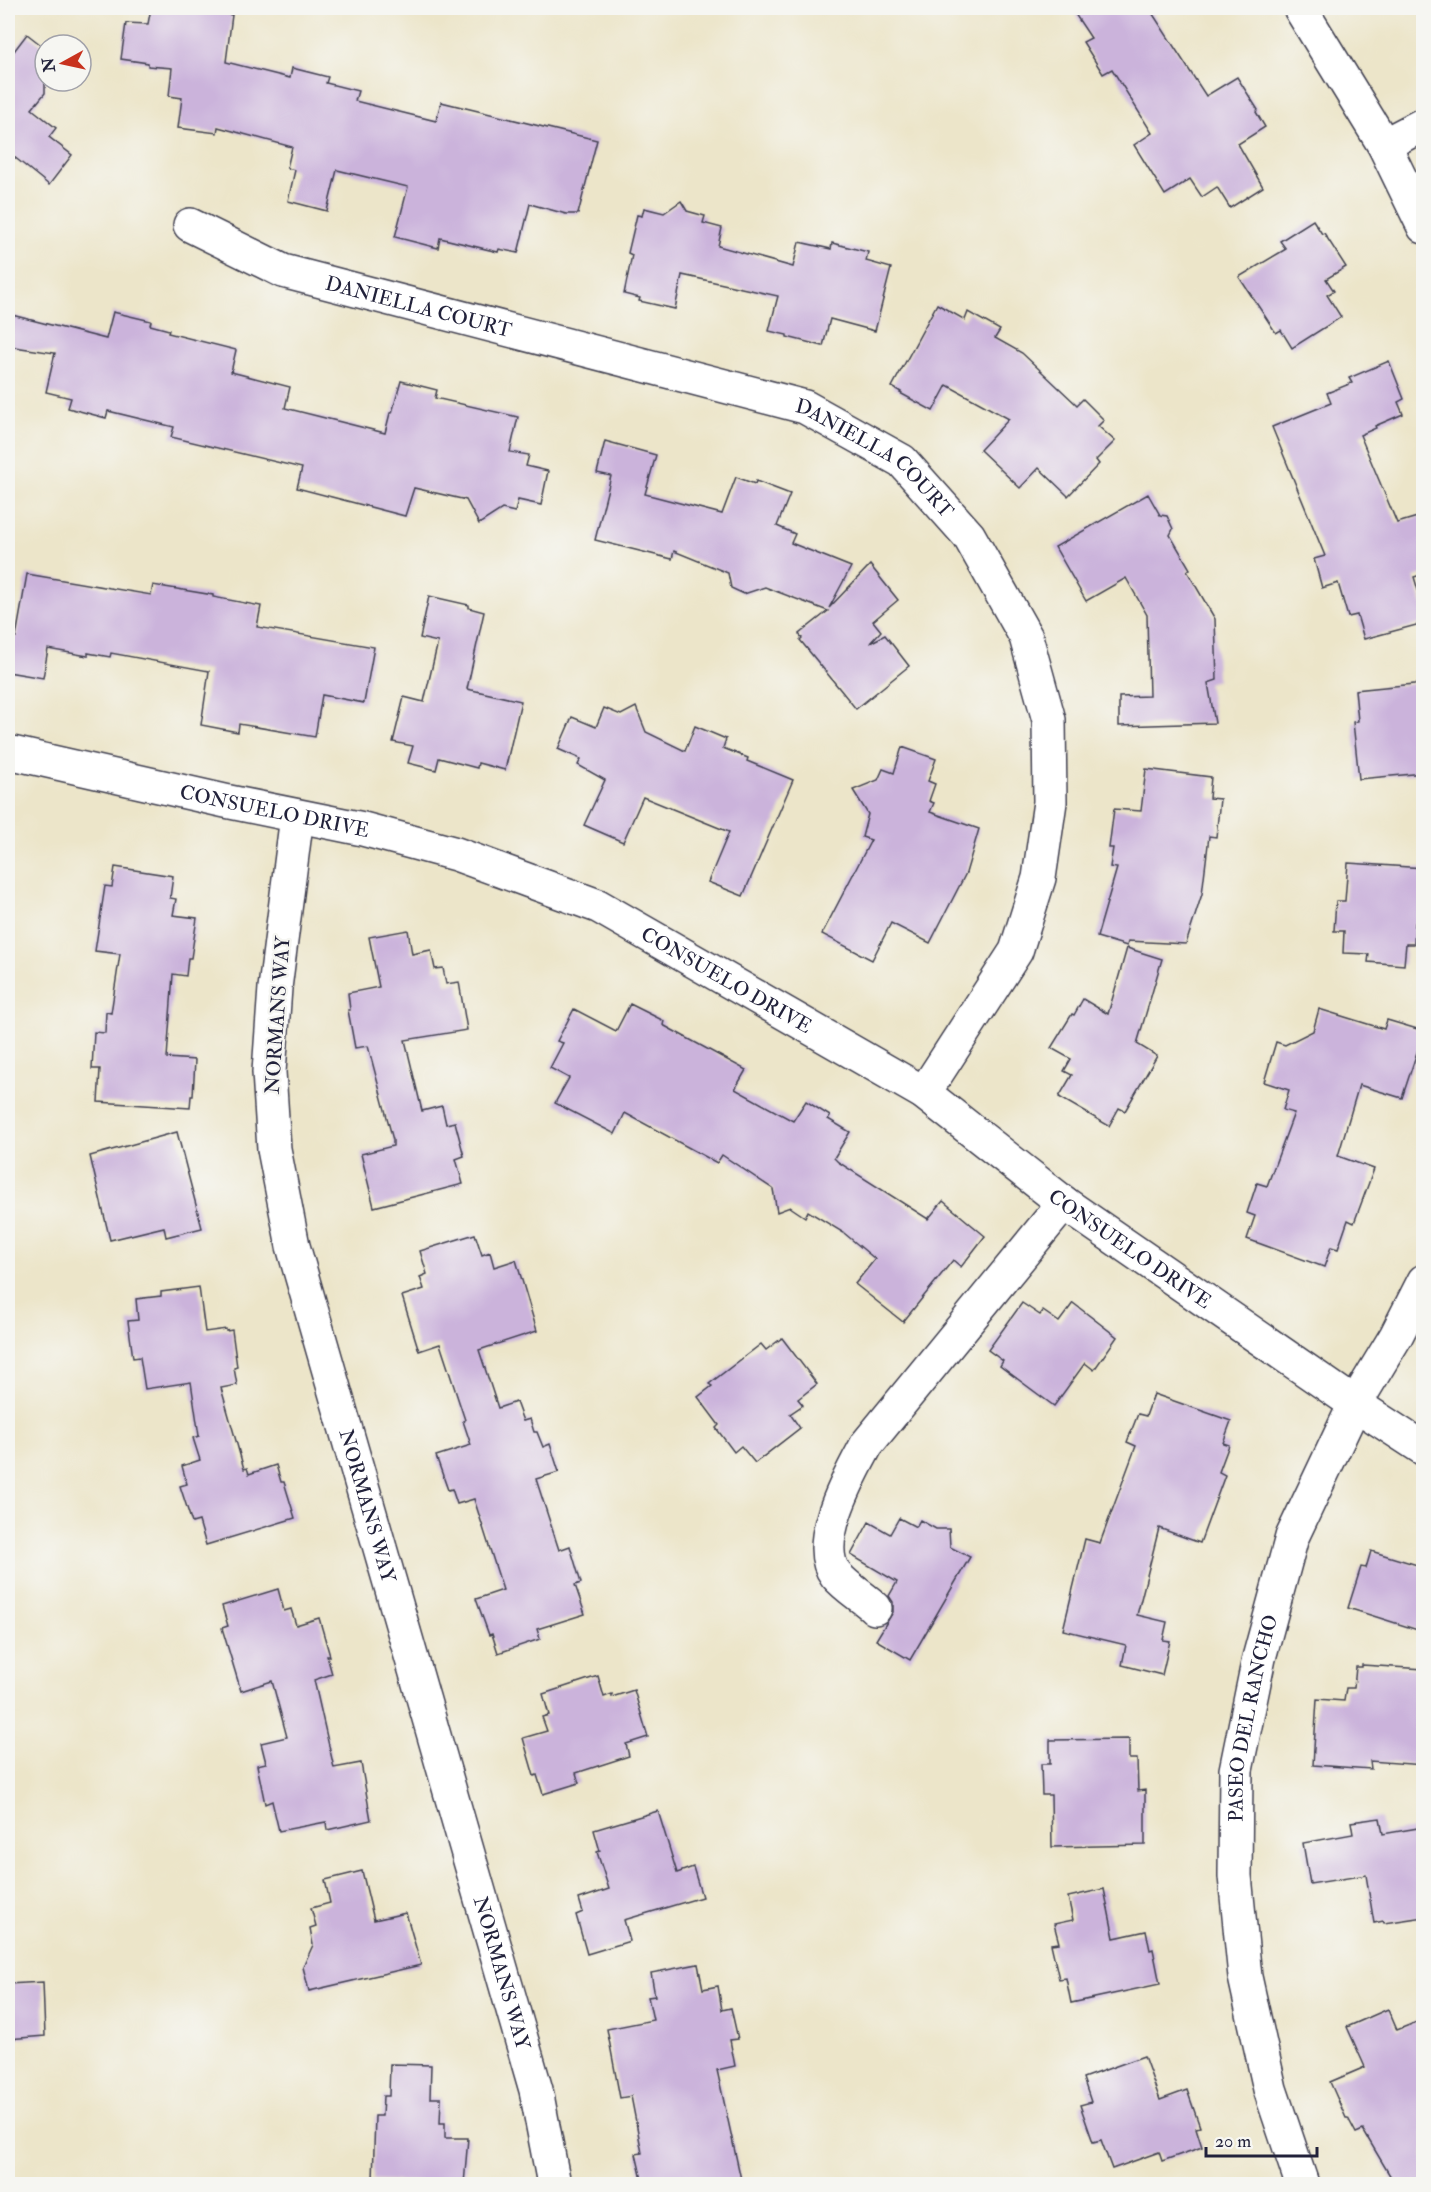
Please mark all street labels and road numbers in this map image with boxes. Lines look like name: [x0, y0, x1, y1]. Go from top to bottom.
street label: DANIELLA COURT: [323, 271, 515, 343]
street label: DANIELLA COURT: [793, 393, 959, 523]
street label: CONSUELO DRIVE: [177, 779, 371, 843]
street label: CONSUELO DRIVE: [636, 921, 816, 1039]
street label: NORMANS WAY: [260, 934, 296, 1095]
street label: CONSUELO DRIVE: [1043, 1184, 1216, 1314]
street label: NORMANS WAY: [333, 1426, 402, 1587]
street label: PASEO DEL RANCHO: [1224, 1612, 1283, 1822]
street label: NORMANS WAY: [468, 1893, 536, 2054]

